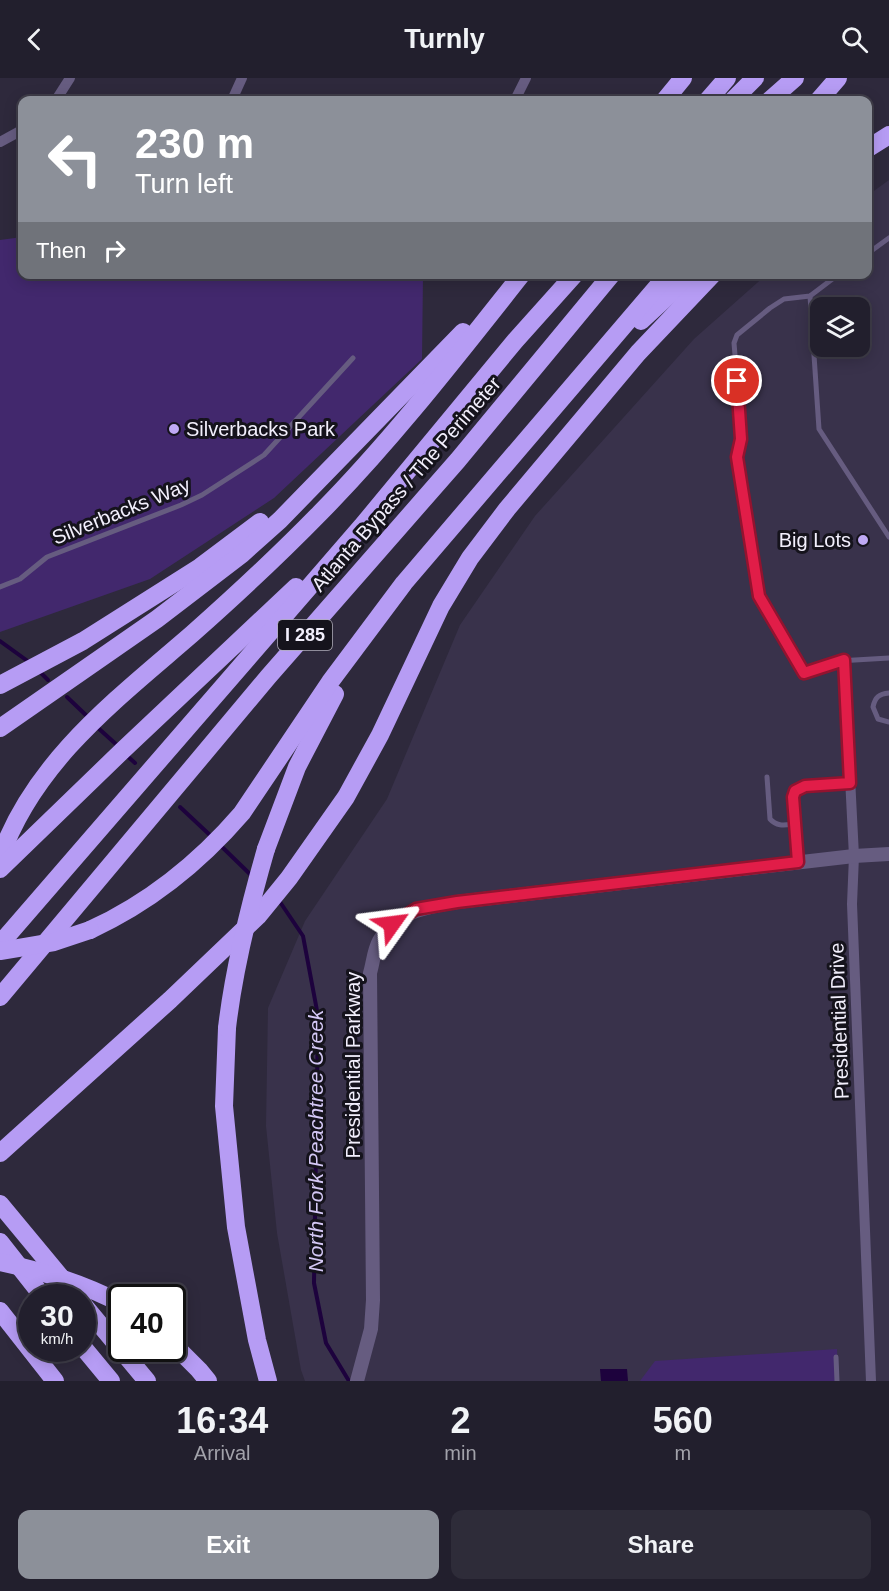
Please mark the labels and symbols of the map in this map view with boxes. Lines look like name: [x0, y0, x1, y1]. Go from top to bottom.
pin: [711, 355, 762, 406]
street label: Atlanta Bypass / The Perimeter: [307, 372, 505, 596]
place label: Silverbacks Park: [186, 418, 336, 440]
marker: Silverbacks Park: [167, 422, 181, 436]
street label: Silverbacks Way: [49, 473, 193, 549]
place label: Big Lots: [779, 529, 851, 551]
marker: Big Lots: [856, 533, 870, 547]
road number: I 285: [278, 620, 332, 650]
position arrow: [360, 892, 424, 956]
street label: Presidential Drive: [825, 942, 853, 1100]
street label: Presidential Parkway: [342, 972, 364, 1158]
water label: North Fork Peachtree Creek: [304, 1008, 327, 1272]
speed limit sign: 40: [108, 1284, 186, 1362]

